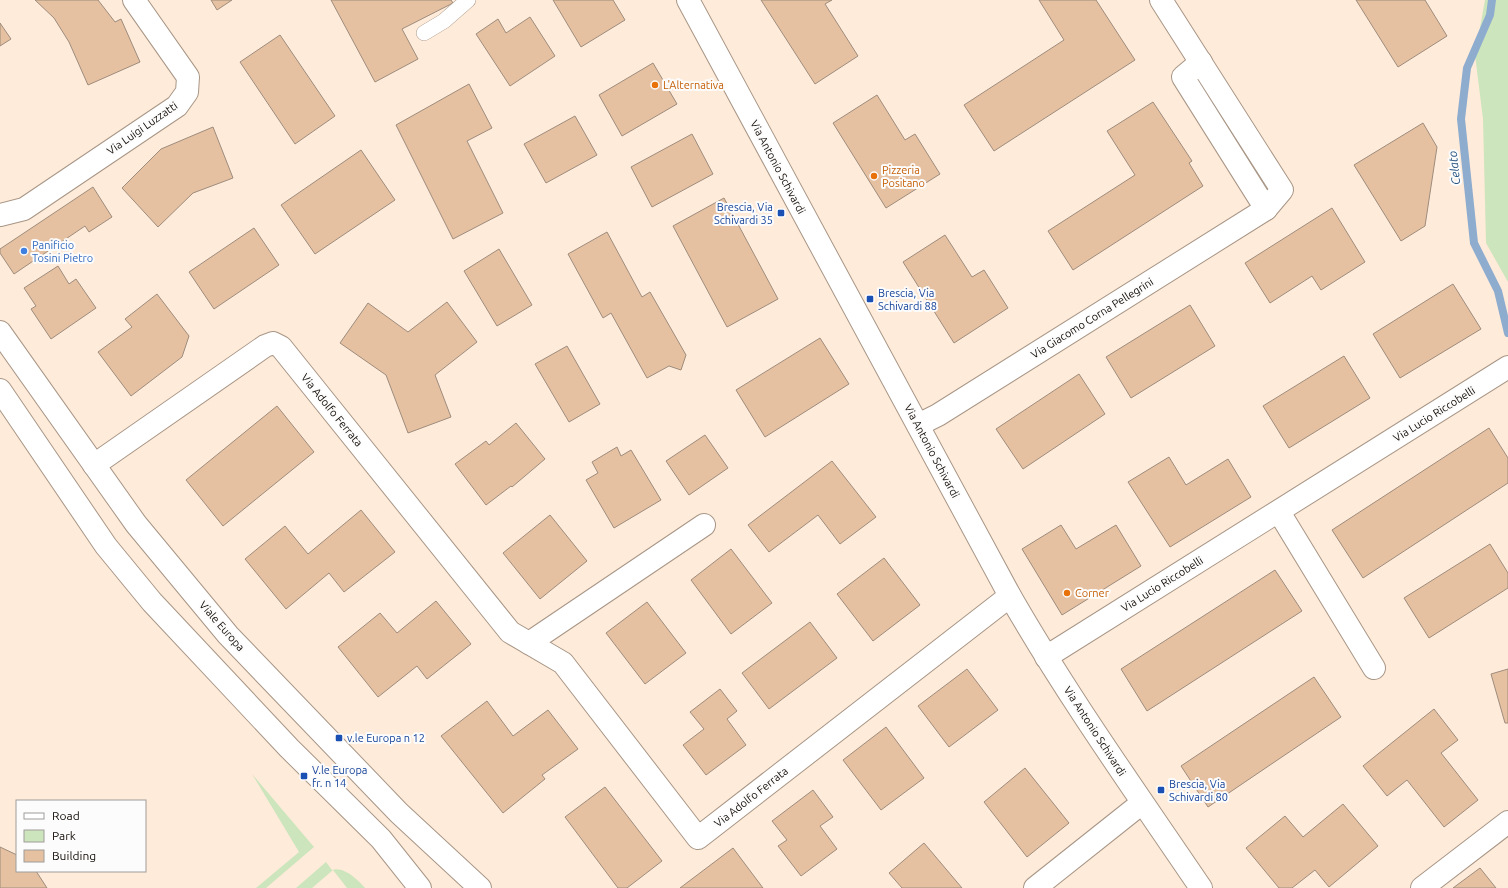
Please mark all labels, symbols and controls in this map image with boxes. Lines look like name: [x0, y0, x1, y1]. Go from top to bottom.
place label: L'Alternativa: [663, 79, 724, 91]
marker: L'Alternativa: [650, 80, 660, 90]
street label: Via Luigi Luzzatti: [104, 99, 180, 157]
street label: Via Antonio Schivardi: [748, 118, 808, 216]
water label: Celato: [1446, 150, 1462, 186]
place label: Pizzeria Positano: [882, 164, 925, 189]
marker: Pizzeria Positano: [869, 171, 879, 181]
place label: Brescia, Via Schivardi 35: [714, 201, 773, 226]
marker: Brescia, Via Schivardi 35: [776, 208, 786, 218]
place label: Panificio Tosini Pietro: [32, 239, 93, 264]
marker: Panificio Tosini Pietro: [19, 246, 29, 256]
street label: Via Giacomo Corna Pellegrini: [1029, 275, 1155, 361]
place label: Brescia, Via Schivardi 88: [878, 287, 937, 312]
marker: Brescia, Via Schivardi 88: [865, 294, 875, 304]
street label: Via Adolfo Ferrata: [299, 371, 365, 449]
street label: Via Lucio Riccobelli: [1391, 384, 1477, 444]
street label: Via Antonio Schivardi: [902, 402, 962, 500]
street label: Via Lucio Riccobelli: [1119, 554, 1205, 614]
place label: Corner: [1075, 587, 1110, 599]
marker: Corner: [1062, 588, 1072, 598]
street label: Viale Europa: [197, 599, 247, 653]
street label: Via Antonio Schivardi: [1062, 684, 1128, 778]
place label: v.le Europa n 12: [347, 732, 425, 744]
marker: v.le Europa n 12: [334, 733, 344, 743]
place label: V.le Europa fr. n 14: [312, 764, 368, 789]
street label: Via Adolfo Ferrata: [712, 765, 790, 829]
marker: V.le Europa fr. n 14: [299, 771, 309, 781]
place label: Brescia, Via Schivardi 80: [1169, 778, 1228, 803]
marker: Brescia, Via Schivardi 80: [1156, 785, 1166, 795]
legend: [16, 800, 146, 872]
text: Road: [52, 809, 80, 822]
text: Park: [52, 829, 76, 842]
text: Building: [52, 849, 96, 862]

